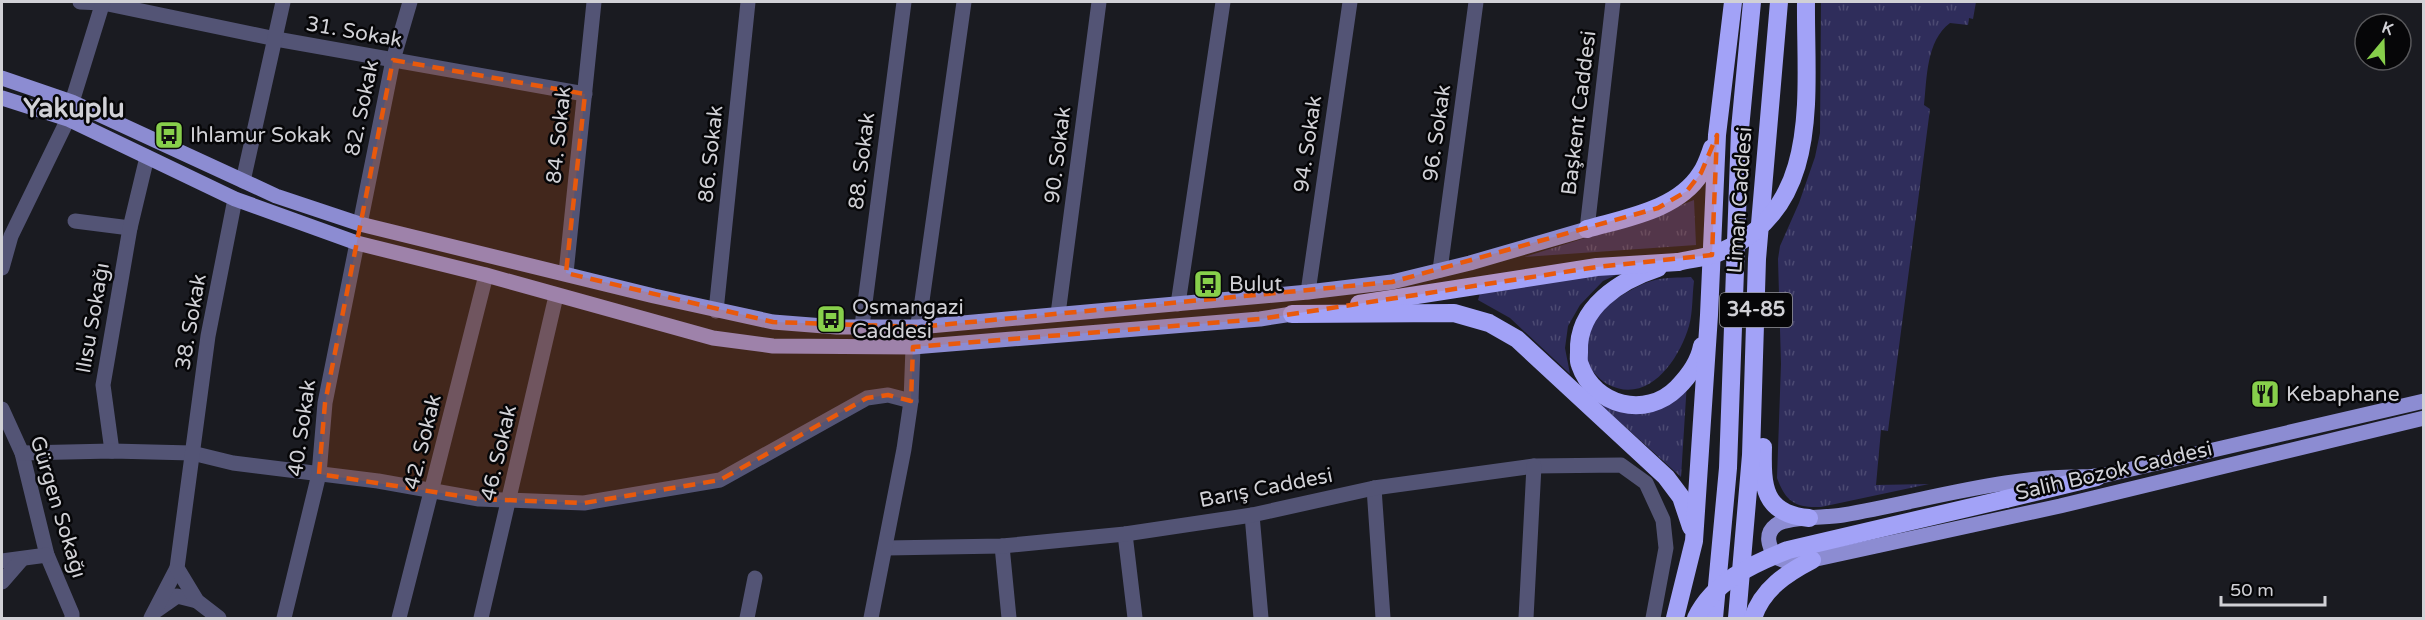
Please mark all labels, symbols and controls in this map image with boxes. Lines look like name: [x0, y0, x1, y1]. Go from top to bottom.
street label: 31. Sokak: [304, 11, 404, 53]
north arrow: [2353, 12, 2413, 72]
text: K: [2379, 18, 2396, 40]
street label: Başkent Caddesi: [1556, 29, 1602, 197]
street label: 82. Sokak: [340, 58, 384, 158]
street label: 96. Sokak: [1418, 83, 1456, 183]
street label: 84. Sokak: [541, 85, 577, 185]
district label: Yakuplu: [23, 92, 125, 125]
street label: 94. Sokak: [1289, 94, 1327, 194]
street label: 86. Sokak: [693, 104, 729, 204]
street label: 90. Sokak: [1040, 105, 1076, 205]
street label: 88. Sokak: [844, 111, 880, 211]
bus stop icon: Ihlamur Sokak: [153, 119, 185, 151]
place label: Ihlamur Sokak: [190, 123, 331, 148]
street label: Liman Caddesi: [1722, 126, 1758, 274]
street label: Ilısu Sokağı: [71, 261, 115, 375]
bus stop icon: Bulut: [1192, 268, 1224, 300]
street label: 38. Sokak: [170, 272, 212, 372]
place label: Bulut: [1229, 272, 1282, 297]
road number: 34-85: [1720, 293, 1792, 327]
place label: Osmangazi Caddesi: [852, 295, 964, 344]
bus stop icon: Osmangazi Caddesi: [815, 303, 847, 335]
street label: 40. Sokak: [283, 378, 321, 478]
restaurant icon: Kebaphane: [2249, 378, 2281, 410]
place label: Kebaphane: [2286, 382, 2400, 407]
street label: 42. Sokak: [399, 392, 447, 492]
street label: 46. Sokak: [476, 403, 522, 503]
street label: Gürgen Sokağı: [25, 433, 91, 581]
street label: Salih Bozok Caddesi: [2013, 436, 2215, 506]
street label: Barış Caddesi: [1197, 463, 1335, 513]
scale bar: [2221, 569, 2324, 607]
text: 50 m: [2230, 579, 2274, 601]

